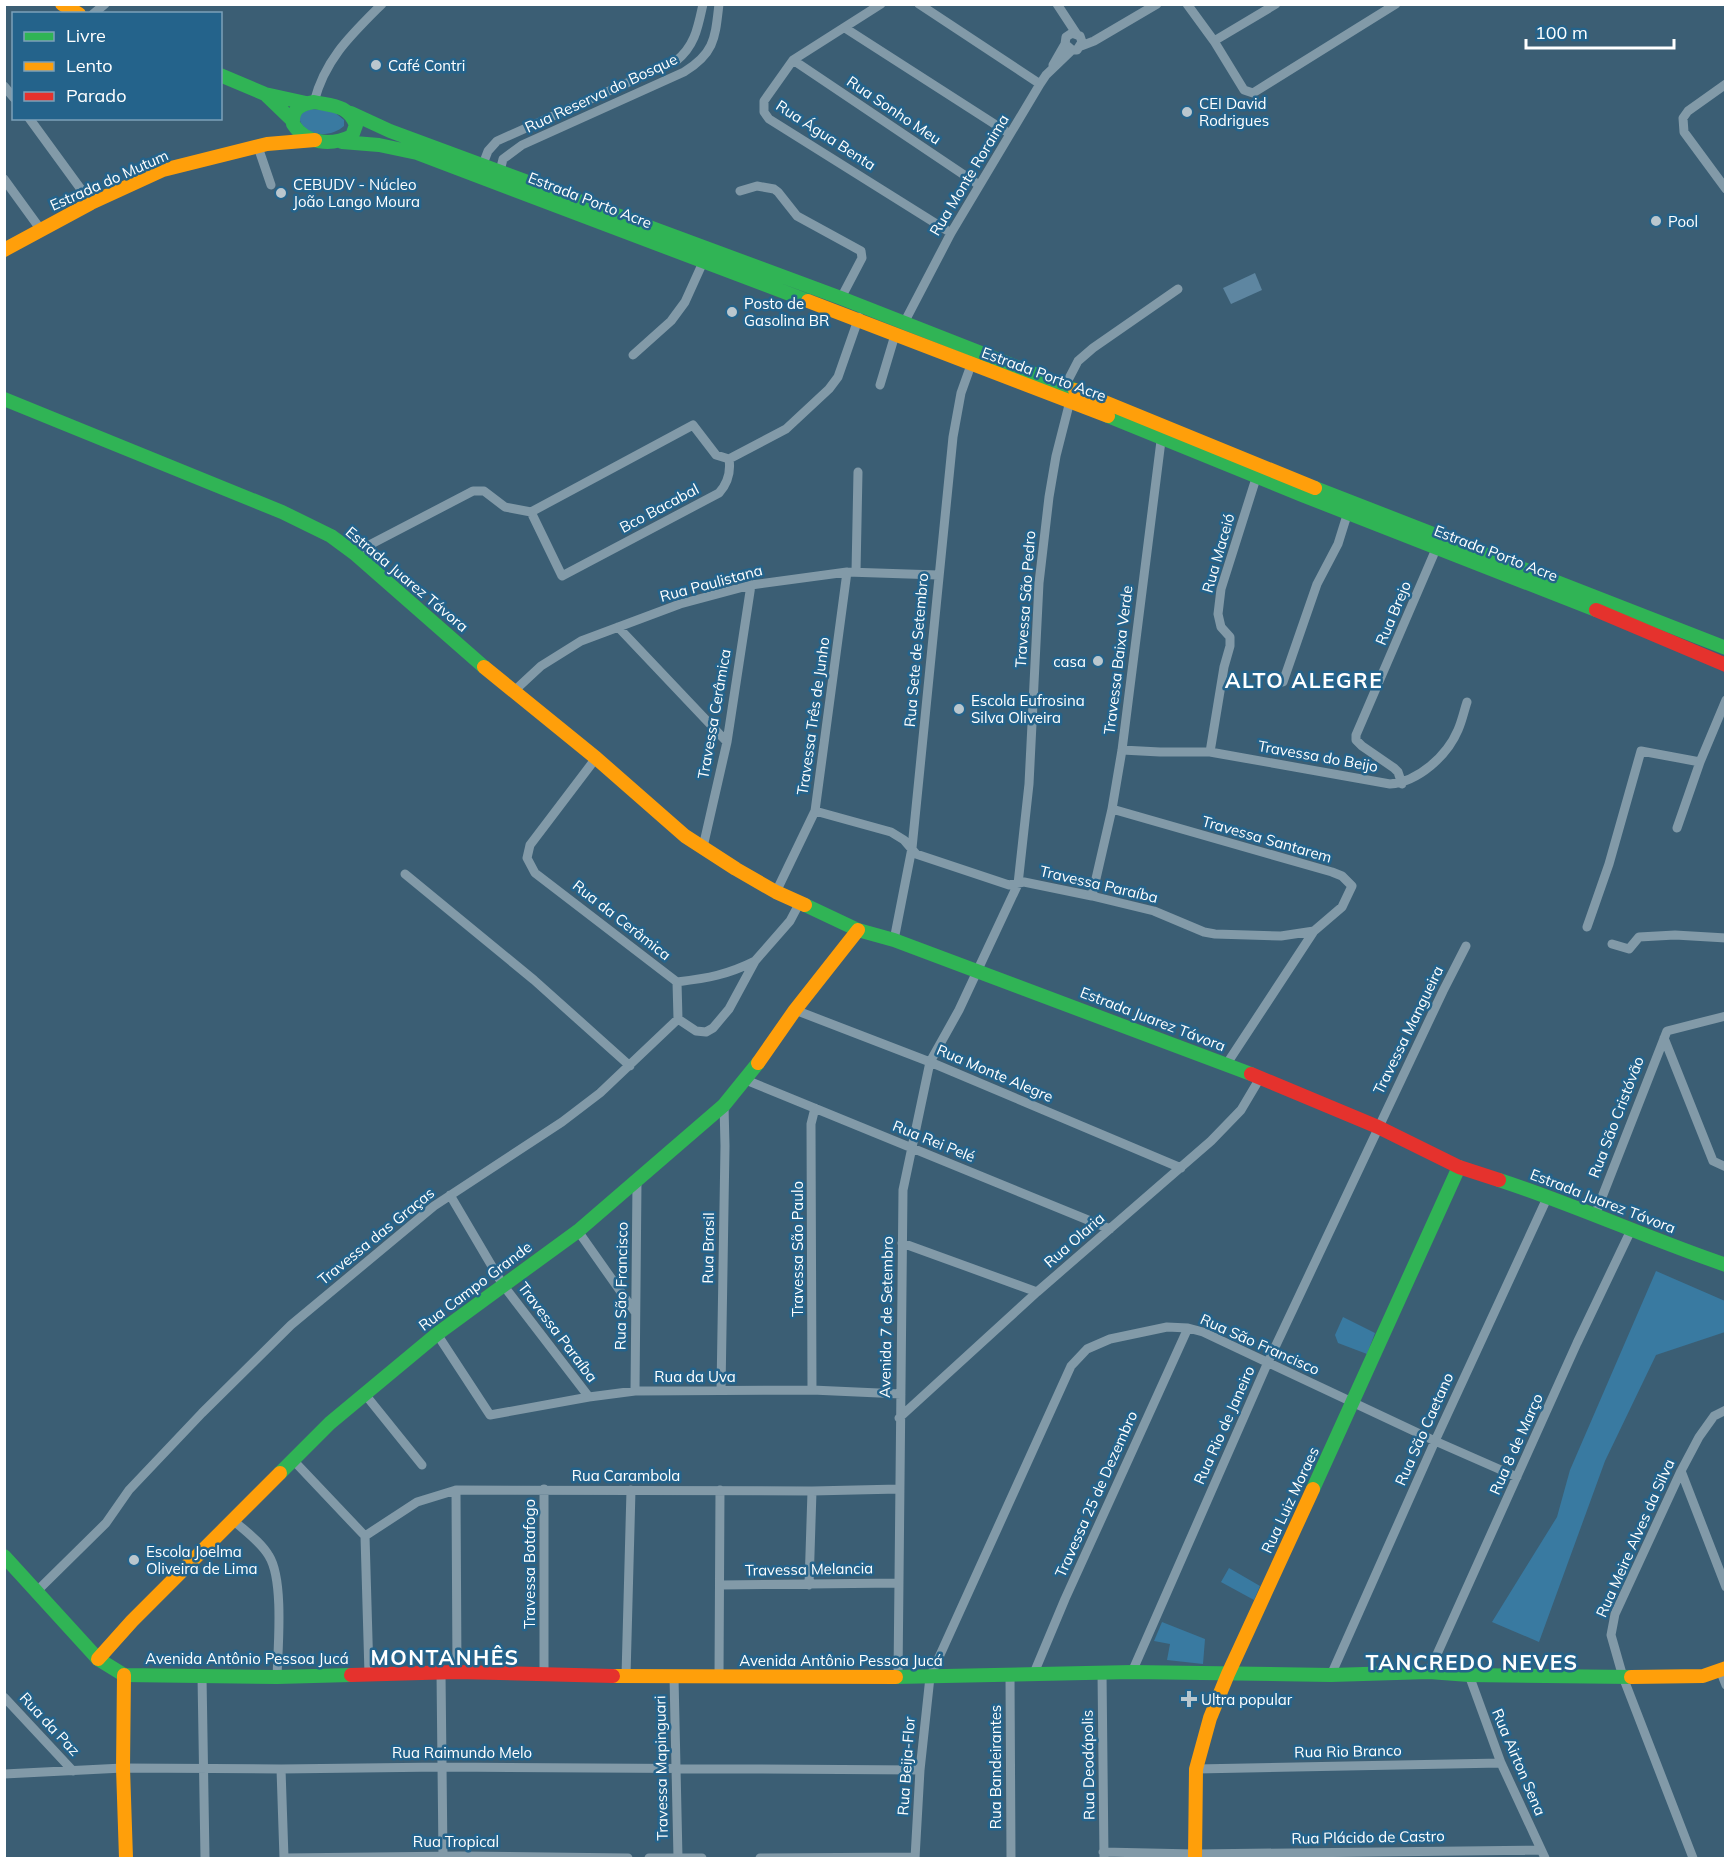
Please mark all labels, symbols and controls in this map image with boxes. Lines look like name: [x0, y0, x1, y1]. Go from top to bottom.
legend: [12, 12, 222, 120]
scale bar: [1526, 12, 1674, 50]
text: 100 m: [1535, 21, 1588, 44]
text: Livre: [66, 24, 106, 47]
street label: Rua Reserva do Bosque: [522, 49, 680, 137]
text: Lento: [66, 54, 113, 77]
place label: Café Contri: [388, 56, 465, 75]
marker: Café Contri: [369, 58, 383, 72]
street label: Rua Sonho Meu: [843, 71, 945, 149]
text: Parado: [66, 84, 126, 107]
place label: CEI David Rodrigues: [1199, 94, 1269, 130]
street label: Rua Água Benta: [773, 96, 879, 174]
marker: CEI David Rodrigues: [1180, 105, 1194, 119]
street label: Rua Monte Roraima: [925, 111, 1013, 239]
street label: Estrada do Mutum: [47, 145, 171, 215]
street label: Estrada Porto Acre: [525, 168, 655, 232]
place label: CEBUDV - Núcleo João Lango Moura: [293, 175, 420, 211]
marker: CEBUDV - Núcleo João Lango Moura: [274, 186, 288, 200]
place label: Pool: [1668, 212, 1698, 231]
marker: Pool: [1649, 214, 1663, 228]
place label: Posto de Gasolina BR: [744, 294, 829, 330]
marker: Posto de Gasolina BR: [725, 305, 739, 319]
street label: Estrada Porto Acre: [979, 343, 1109, 405]
street label: Bco Bacabal: [616, 479, 702, 537]
street label: Rua Maceió: [1198, 511, 1238, 595]
street label: Estrada Porto Acre: [1431, 521, 1561, 585]
street label: Estrada Juarez Távora: [342, 522, 472, 636]
street label: Travessa São Pedro: [1011, 530, 1039, 668]
street label: Rua Paulistana: [658, 560, 764, 606]
street label: Rua Sete de Setembro: [900, 572, 932, 728]
street label: Rua Brejo: [1371, 578, 1415, 648]
street label: Travessa Baixa Verde: [1099, 584, 1137, 736]
street label: Travessa Três de Junho: [792, 636, 834, 796]
street label: Travessa Cerâmica: [693, 648, 735, 780]
place label: casa: [1053, 652, 1086, 671]
marker: casa: [1091, 654, 1105, 668]
district label: ALTO ALEGRE: [1225, 667, 1383, 693]
place label: Escola Eufrosina Silva Oliveira: [971, 691, 1085, 727]
marker: Escola Eufrosina Silva Oliveira: [952, 702, 966, 716]
street label: Travessa do Beijo: [1256, 736, 1380, 776]
street label: Travessa Santarem: [1200, 811, 1334, 867]
street label: Travessa Paraíba: [1038, 861, 1160, 907]
street label: Rua da Cerâmica: [569, 876, 675, 964]
street label: Travessa Mangueira: [1369, 963, 1447, 1097]
street label: Estrada Juarez Távora: [1078, 982, 1228, 1056]
street label: Rua Monte Alegre: [934, 1040, 1056, 1106]
street label: Rua São Cristóvão: [1584, 1054, 1648, 1180]
street label: Rua Rei Pelé: [890, 1116, 978, 1166]
street label: Estrada Juarez Távora: [1528, 1164, 1678, 1238]
street label: Travessa São Paulo: [788, 1181, 807, 1317]
street label: Travessa das Graças: [314, 1183, 438, 1289]
street label: Rua Olaria: [1040, 1209, 1108, 1271]
street label: Rua Brasil: [698, 1212, 718, 1284]
street label: Rua São Francisco: [610, 1222, 632, 1350]
street label: Avenida 7 de Setembro: [875, 1236, 897, 1398]
street label: Rua Campo Grande: [415, 1237, 535, 1335]
street label: Travessa Paraíba: [514, 1278, 602, 1386]
street label: Rua São Francisco: [1197, 1309, 1323, 1379]
street label: Rua Rio de Janeiro: [1189, 1363, 1259, 1487]
street label: Rua da Uva: [654, 1367, 736, 1386]
street label: Rua São Caetano: [1391, 1370, 1457, 1488]
street label: Rua 8 de Março: [1485, 1390, 1547, 1498]
street label: Travessa 25 de Dezembro: [1051, 1408, 1141, 1580]
street label: Rua Luiz Moraes: [1257, 1444, 1323, 1556]
street label: Rua Meire Alves da Silva: [1592, 1456, 1678, 1620]
street label: Rua Carambola: [572, 1466, 680, 1485]
street label: Travessa Botafogo: [520, 1499, 539, 1629]
place label: Escola Joelma Oliveira de Lima: [146, 1542, 258, 1578]
marker: Escola Joelma Oliveira de Lima: [127, 1553, 141, 1567]
street label: Travessa Melancia: [745, 1558, 873, 1580]
district label: MONTANHÊS: [370, 1644, 520, 1670]
street label: Avenida Antônio Pessoa Jucá: [145, 1649, 349, 1668]
district label: TANCREDO NEVES: [1365, 1649, 1579, 1675]
street label: Avenida Antônio Pessoa Jucá: [739, 1651, 943, 1670]
street label: Rua da Paz: [16, 1688, 84, 1760]
place label: Ultra popular: [1201, 1690, 1293, 1709]
marker: Ultra popular: [1182, 1692, 1196, 1706]
street label: Travessa Mapinguari: [650, 1695, 672, 1841]
street label: Rua Bandeirantes: [986, 1705, 1005, 1829]
street label: Rua Airton Sena: [1488, 1706, 1550, 1818]
street label: Rua Deodápolis: [1078, 1710, 1098, 1820]
street label: Rua Beija-Flor: [893, 1715, 919, 1816]
street label: Rua Rio Branco: [1294, 1741, 1402, 1761]
street label: Rua Raimundo Melo: [392, 1743, 532, 1762]
street label: Rua Plácido de Castro: [1291, 1826, 1445, 1848]
street label: Rua Tropical: [413, 1832, 499, 1851]

